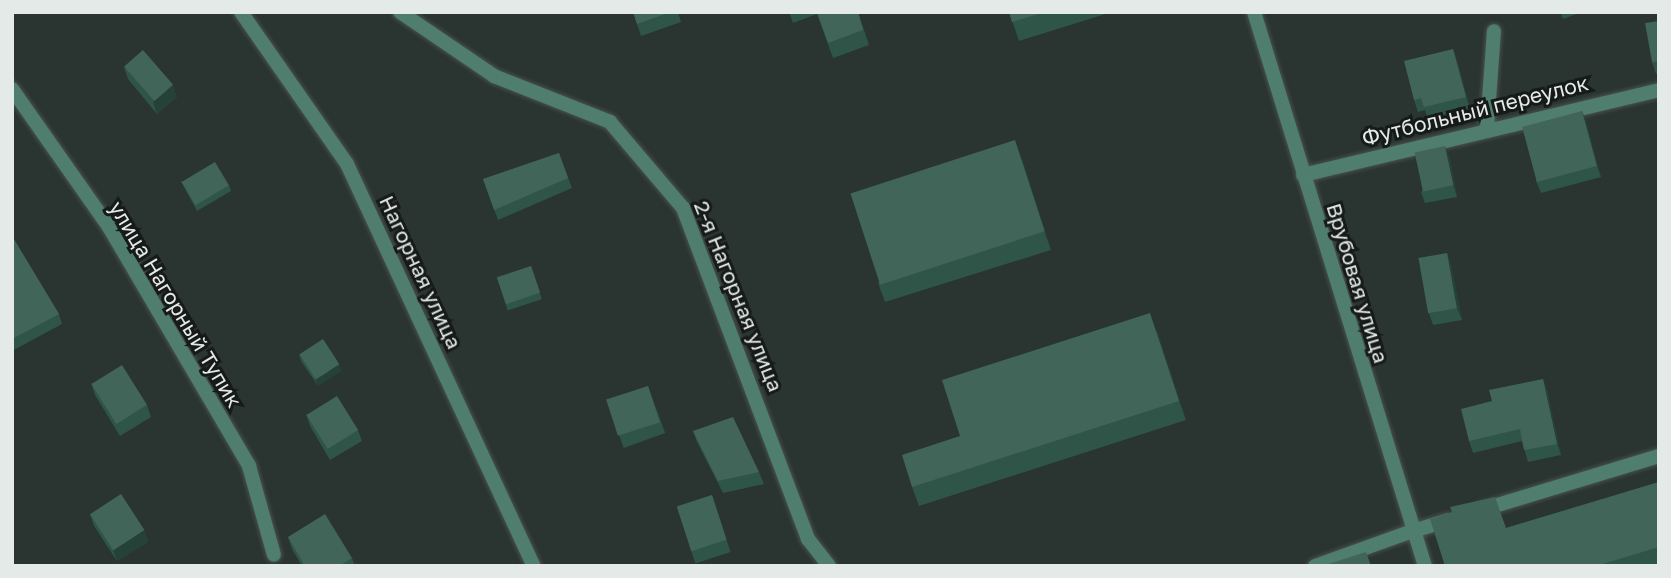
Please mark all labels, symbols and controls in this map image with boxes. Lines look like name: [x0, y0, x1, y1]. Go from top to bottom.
street label: Футбольный переулок: [1359, 70, 1591, 150]
street label: Нагорная улица: [374, 191, 468, 353]
street label: улица Нагорный Тупик: [104, 196, 248, 412]
street label: 2-я Нагорная улица: [689, 197, 789, 395]
street label: Врубовая улица: [1322, 200, 1394, 366]

